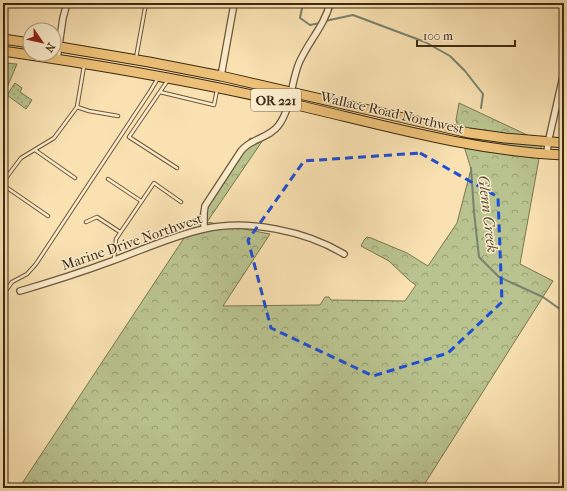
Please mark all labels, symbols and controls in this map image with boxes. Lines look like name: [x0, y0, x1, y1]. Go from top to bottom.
north arrow: [22, 22, 62, 62]
scale bar: [417, 22, 515, 48]
text: 100 m: [423, 29, 453, 43]
text: N: [42, 40, 58, 55]
street label: Wallace Road Northwest: [318, 88, 466, 138]
road number: OR 221: [251, 89, 301, 111]
water label: Glenn Creek: [474, 174, 502, 254]
street label: Marine Drive Northwest: [59, 210, 205, 274]

